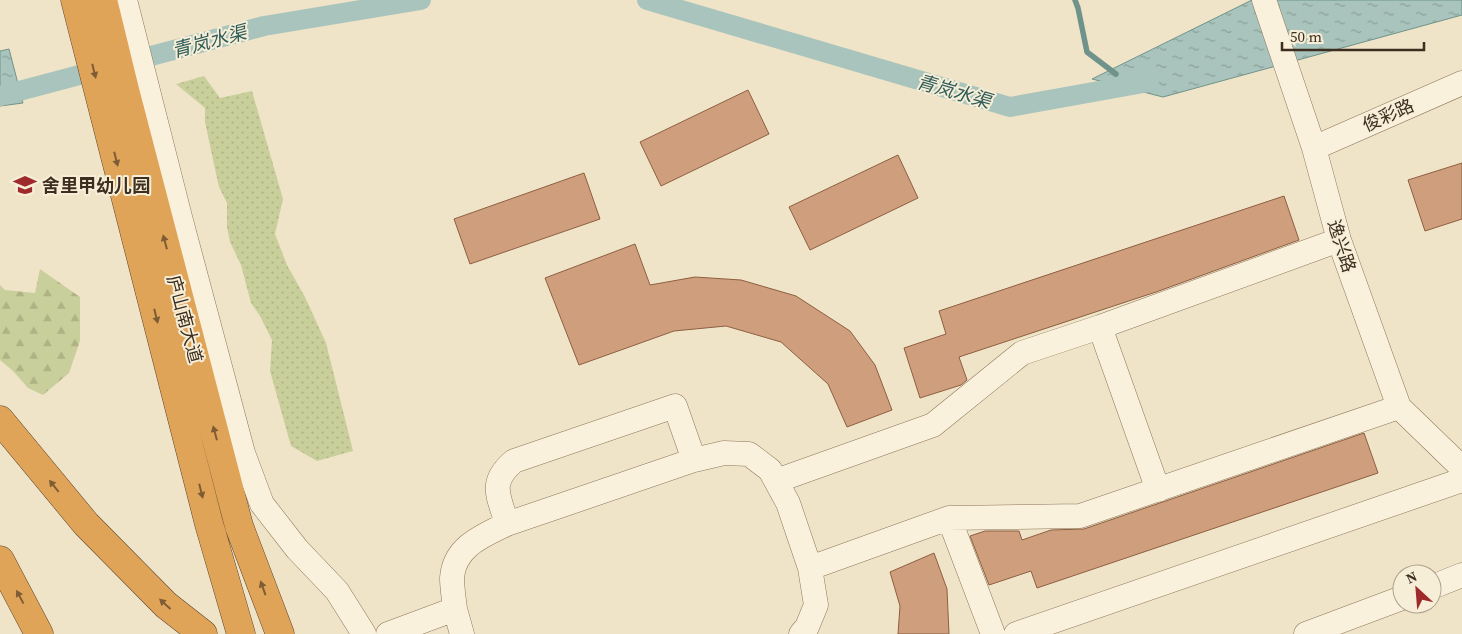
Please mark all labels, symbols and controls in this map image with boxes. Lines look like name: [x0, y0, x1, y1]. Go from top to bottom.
water label: 青岚水渠: [169, 18, 252, 63]
scale bar: [1282, 20, 1424, 52]
text: 50 m: [1290, 26, 1322, 47]
one-way arrow: [90, 64, 98, 79]
water label: 青岚水渠: [914, 68, 997, 115]
street label: 俊彩路: [1358, 93, 1418, 137]
one-way arrow: [112, 151, 120, 166]
school or university icon: 舍里甲幼儿园: [12, 172, 38, 198]
place label: 舍里甲幼儿园: [42, 173, 150, 198]
street label: 逸兴路: [1322, 216, 1362, 276]
one-way arrow: [161, 235, 169, 250]
street label: 庐山南大道: [161, 272, 209, 366]
one-way arrow: [153, 309, 161, 324]
one-way arrow: [211, 426, 219, 441]
one-way arrow: [48, 480, 60, 492]
one-way arrow: [197, 483, 205, 498]
north arrow: [1392, 564, 1442, 614]
text: N: [1402, 566, 1420, 589]
one-way arrow: [259, 581, 266, 596]
one-way arrow: [15, 590, 24, 604]
one-way arrow: [160, 598, 172, 610]

